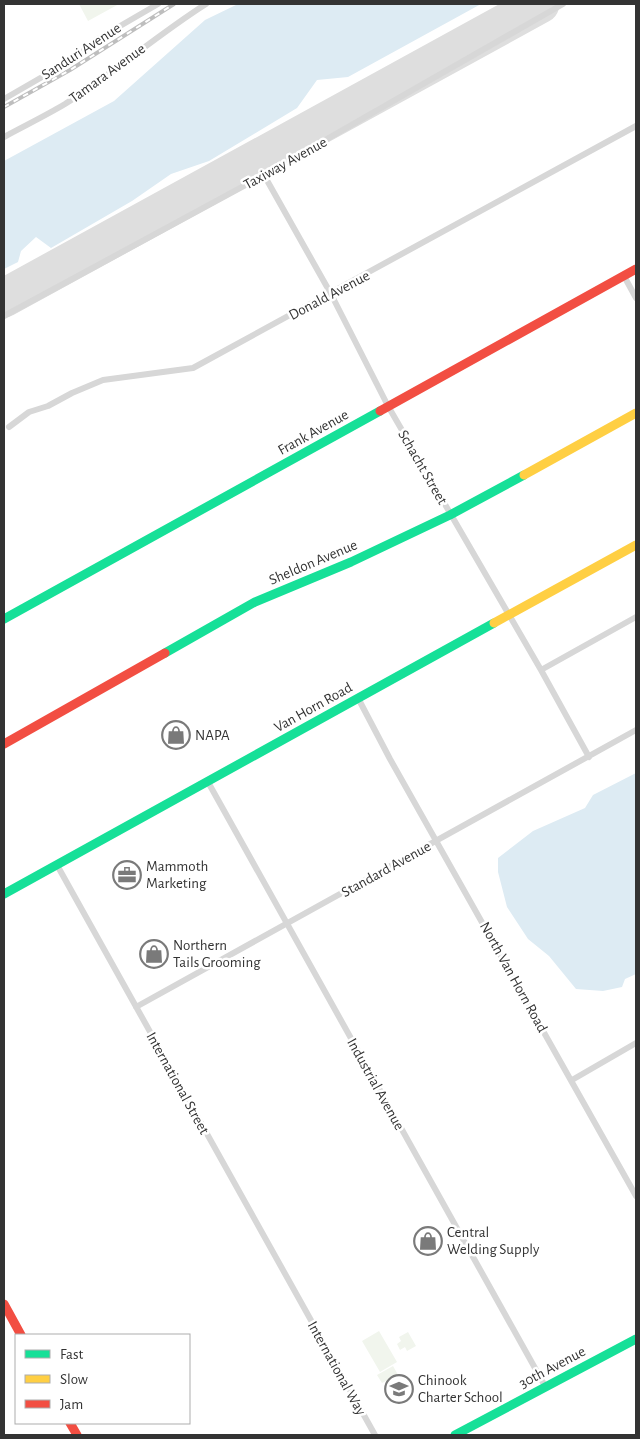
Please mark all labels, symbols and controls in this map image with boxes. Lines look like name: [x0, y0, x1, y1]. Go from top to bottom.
street label: Sanduri Avenue: [39, 20, 124, 83]
street label: Tamara Avenue: [67, 41, 148, 106]
street label: Taxiway Avenue: [241, 134, 329, 192]
street label: Donald Avenue: [286, 268, 372, 323]
street label: Frank Avenue: [275, 407, 351, 458]
street label: Schacht Street: [395, 427, 450, 507]
street label: Sheldon Avenue: [267, 537, 360, 588]
street label: Van Horn Road: [272, 680, 355, 735]
shop icon: NAPA: [161, 720, 191, 750]
place label: NAPA: [195, 728, 230, 743]
street label: Standard Avenue: [339, 839, 434, 900]
place label: Mammoth Marketing: [146, 859, 208, 891]
office icon: Mammoth Marketing: [112, 860, 142, 890]
street label: North Van Horn Road: [477, 919, 550, 1035]
place label: Northern Tails Grooming: [173, 938, 261, 970]
shop icon: Northern Tails Grooming: [139, 939, 169, 969]
street label: International Street: [143, 1030, 212, 1137]
street label: Industrial Avenue: [344, 1036, 407, 1133]
place label: Central Welding Supply: [447, 1225, 540, 1257]
shop icon: Central Welding Supply: [413, 1226, 443, 1256]
street label: International Way: [305, 1319, 369, 1418]
legend: [15, 1334, 190, 1424]
street label: 30th Avenue: [517, 1344, 588, 1391]
text: Fast: [60, 1347, 84, 1362]
text: Slow: [60, 1372, 88, 1387]
place label: Chinook Charter School: [418, 1373, 503, 1405]
school or university icon: Chinook Charter School: [384, 1374, 414, 1404]
text: Jam: [60, 1397, 83, 1412]

